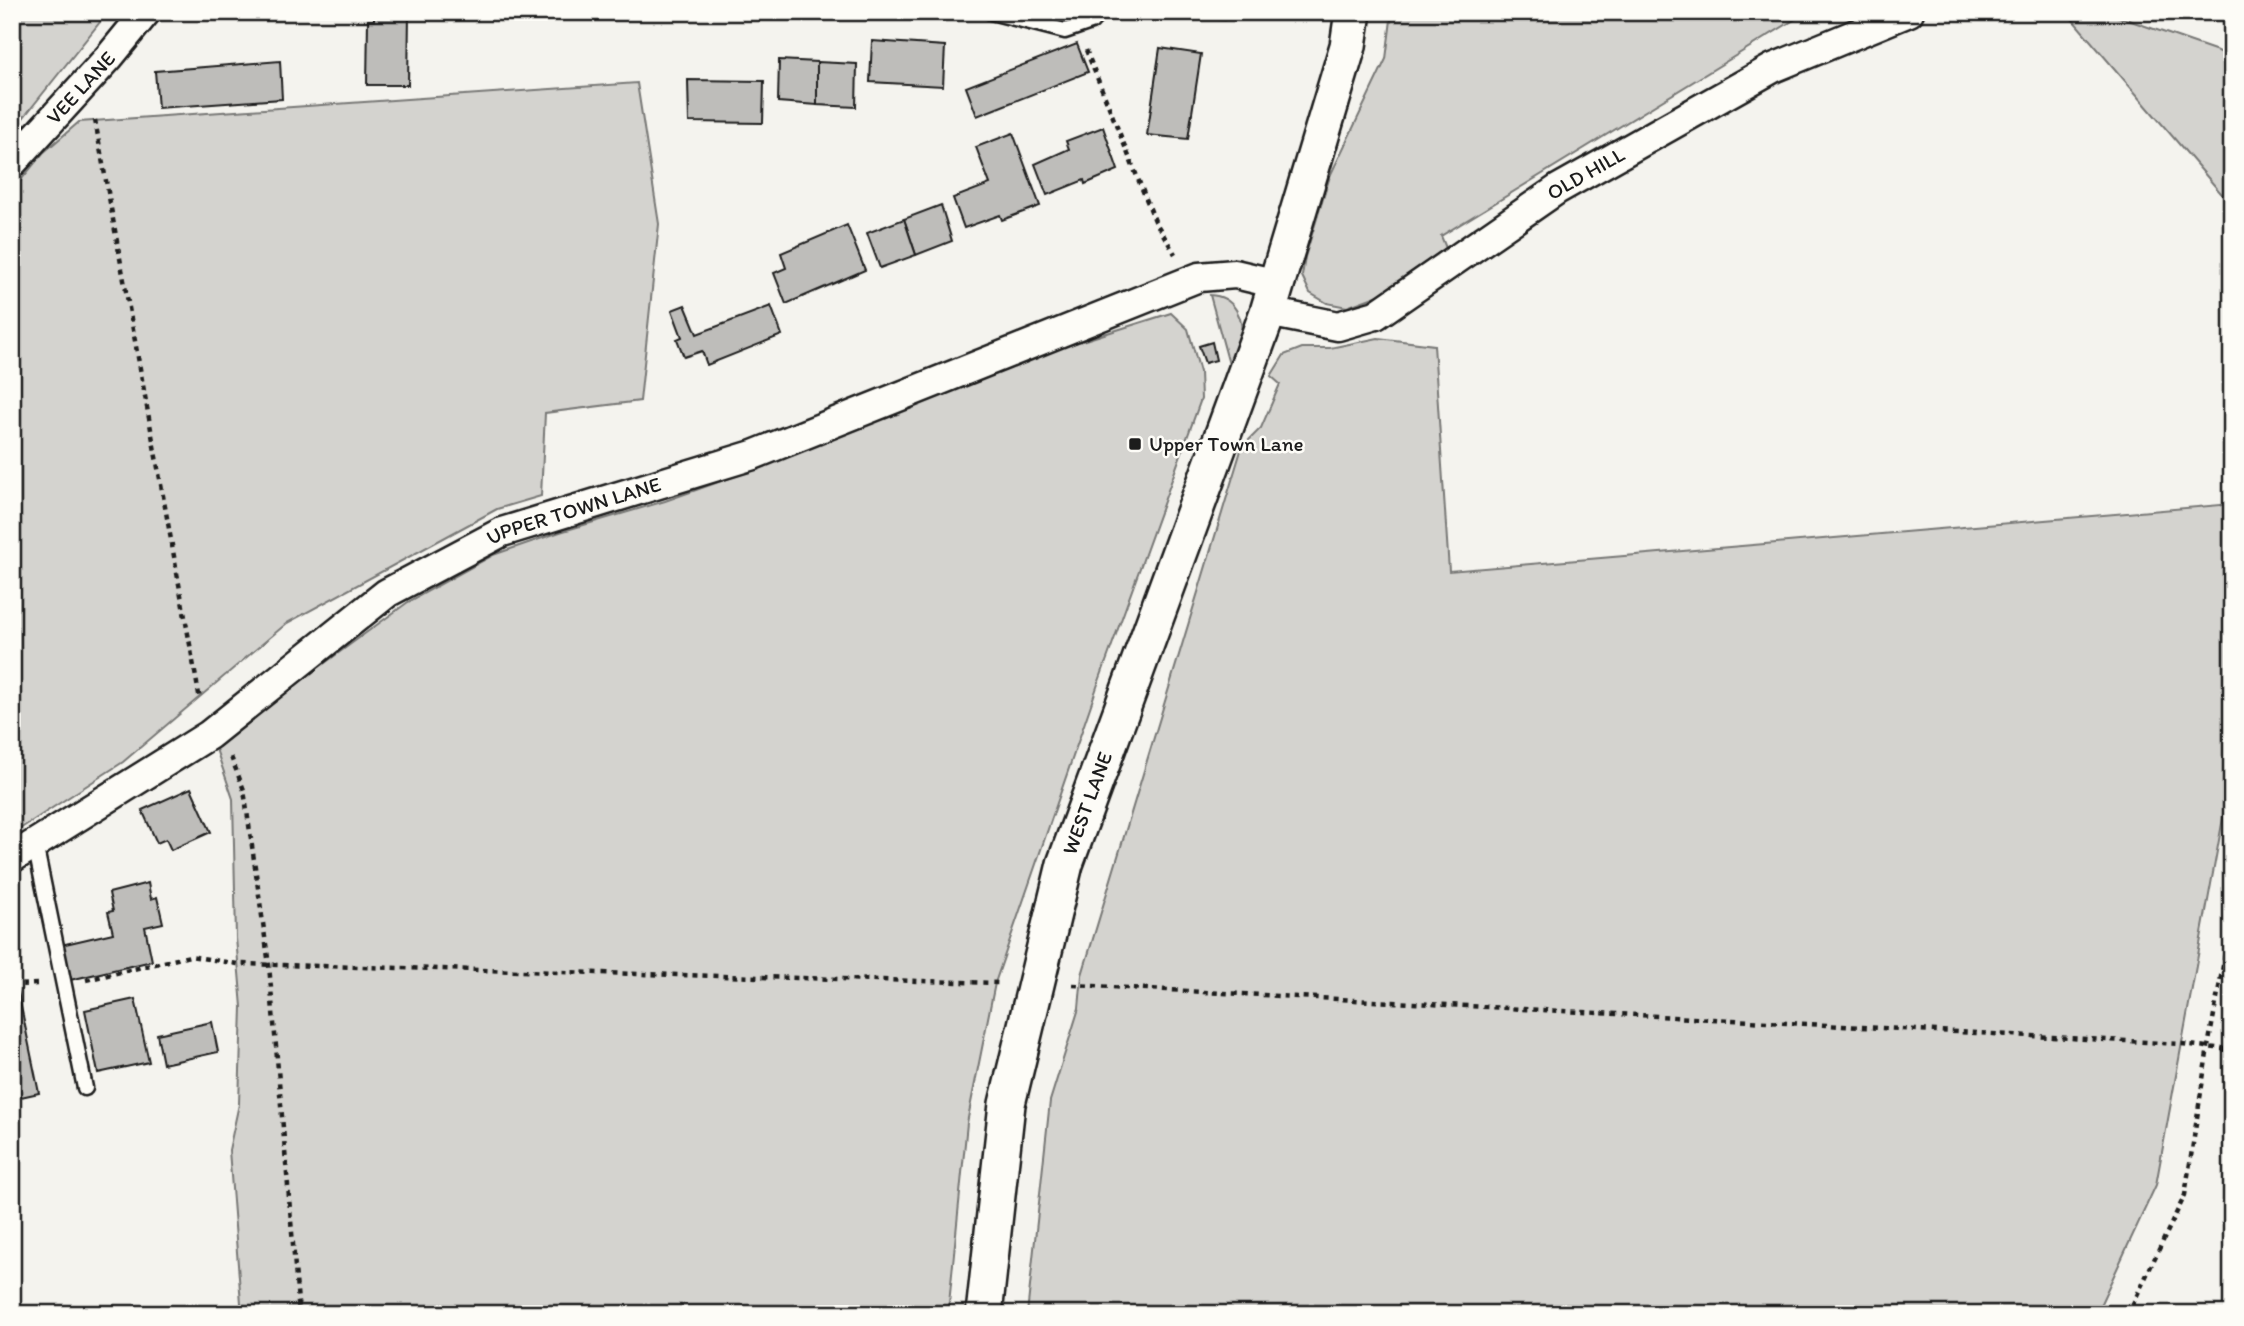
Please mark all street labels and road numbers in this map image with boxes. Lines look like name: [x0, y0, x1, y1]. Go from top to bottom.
street label: VEE LANE: [41, 46, 120, 129]
street label: OLD HILL: [1542, 141, 1629, 205]
street label: UPPER TOWN LANE: [482, 471, 664, 550]
street label: WEST LANE: [1057, 748, 1117, 858]

